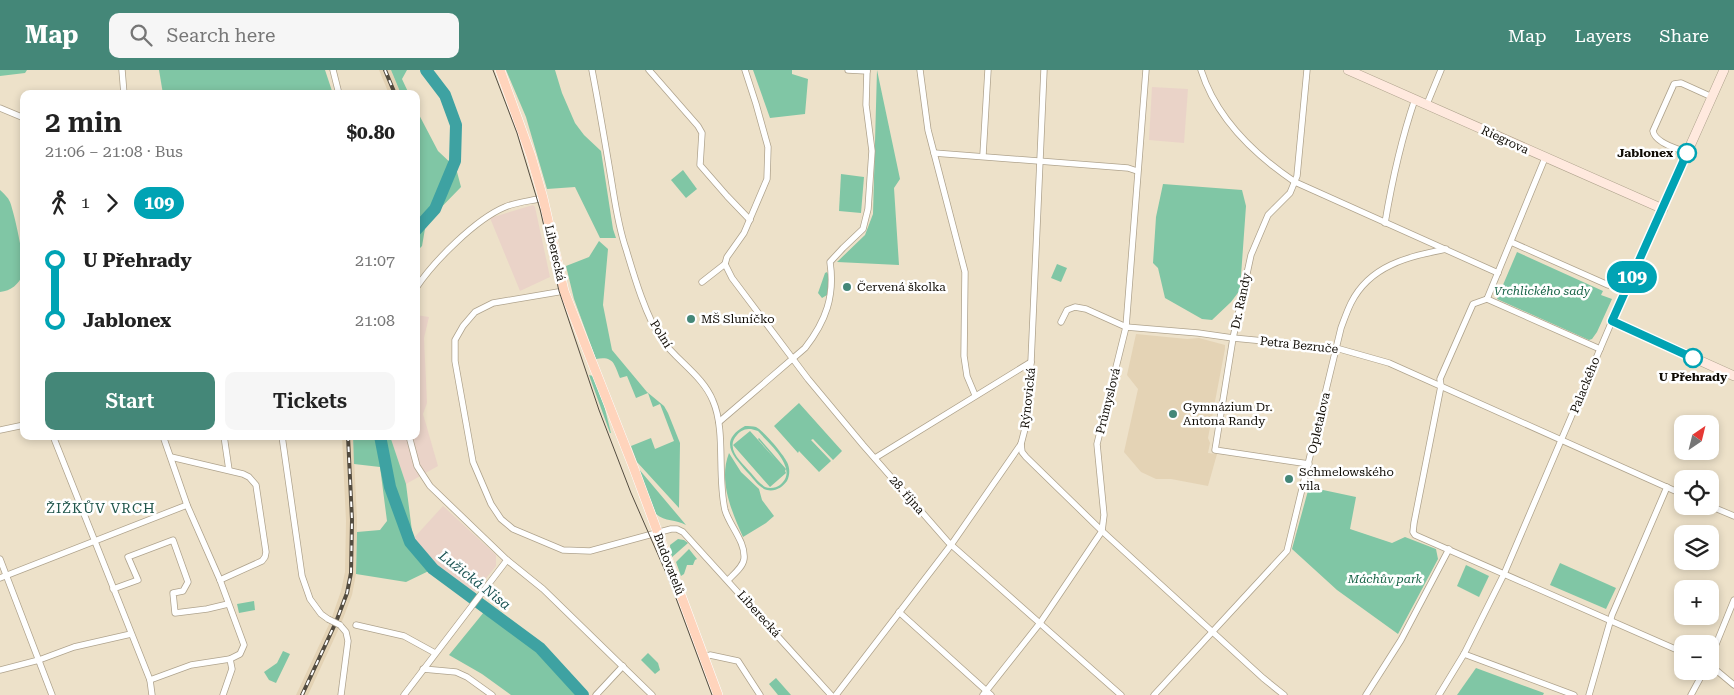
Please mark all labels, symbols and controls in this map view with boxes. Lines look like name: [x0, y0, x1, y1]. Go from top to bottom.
search box: [109, 13, 459, 58]
text: Map: [25, 21, 79, 49]
icon: search: [127, 21, 155, 49]
text: Search here: [167, 24, 275, 47]
text: Map: [1508, 25, 1547, 46]
text: Layers: [1575, 25, 1631, 46]
text: Share: [1659, 25, 1709, 46]
text: 2 min: [45, 106, 122, 139]
text: $0.80: [346, 121, 395, 144]
street label: Riegrova: [1479, 123, 1531, 157]
text: 21:06 – 21:08 · Bus: [45, 142, 183, 161]
marker: Jablonex: [1677, 143, 1697, 163]
place label: Jablonex: [1617, 146, 1673, 160]
icon: walk: [45, 189, 73, 217]
icon: forward: [98, 189, 126, 217]
text: 109: [144, 192, 174, 213]
text: 1: [81, 193, 90, 212]
street label: Liberecká: [542, 223, 568, 283]
text: U Přehrady: [83, 249, 192, 272]
text: 21:07: [355, 251, 395, 270]
line badge: 109: [1603, 261, 1661, 293]
text: 109: [1617, 266, 1647, 287]
street label: Dr. Randy: [1228, 271, 1254, 330]
place label: Červená školka: [857, 280, 946, 294]
marker: Červená školka: [841, 281, 853, 293]
park label: Vrchlického sady: [1494, 284, 1591, 298]
text: Jablonex: [83, 309, 171, 332]
text: 21:08: [355, 311, 395, 330]
place label: MŠ Sluníčko: [701, 312, 775, 326]
marker: MŠ Sluníčko: [685, 313, 697, 325]
street label: Polní: [647, 318, 675, 351]
street label: Petra Bezruče: [1259, 334, 1339, 356]
marker: U Přehrady: [1683, 348, 1703, 368]
street label: Palackého: [1567, 355, 1603, 415]
street label: Rýnovická: [1018, 366, 1038, 429]
street label: Průmyslová: [1093, 366, 1123, 436]
place label: U Přehrady: [1659, 370, 1728, 384]
button: Start: [45, 372, 215, 430]
button: Tickets: [225, 372, 395, 430]
street label: Opletalova: [1305, 390, 1333, 455]
place label: Gymnázium Dr. Antona Randy: [1183, 400, 1273, 428]
marker: Gymnázium Dr. Antona Randy: [1167, 408, 1179, 420]
north arrow: [1674, 415, 1719, 460]
map controls: [1674, 415, 1719, 680]
place label: Schmelowského vila: [1299, 465, 1394, 493]
button: locate: [1674, 470, 1719, 515]
street label: 28. října: [887, 473, 928, 517]
marker: Schmelowského vila: [1283, 473, 1295, 485]
district label: ŽIŽKŮV VRCH: [46, 500, 156, 516]
button: layers: [1674, 525, 1719, 570]
street label: Budovatelů: [651, 531, 687, 597]
water label: Lužická Nisa: [435, 547, 514, 613]
park label: Máchův park: [1347, 572, 1423, 586]
button: +: [1674, 580, 1719, 625]
street label: Liberecká: [735, 588, 784, 640]
button: −: [1674, 635, 1719, 680]

